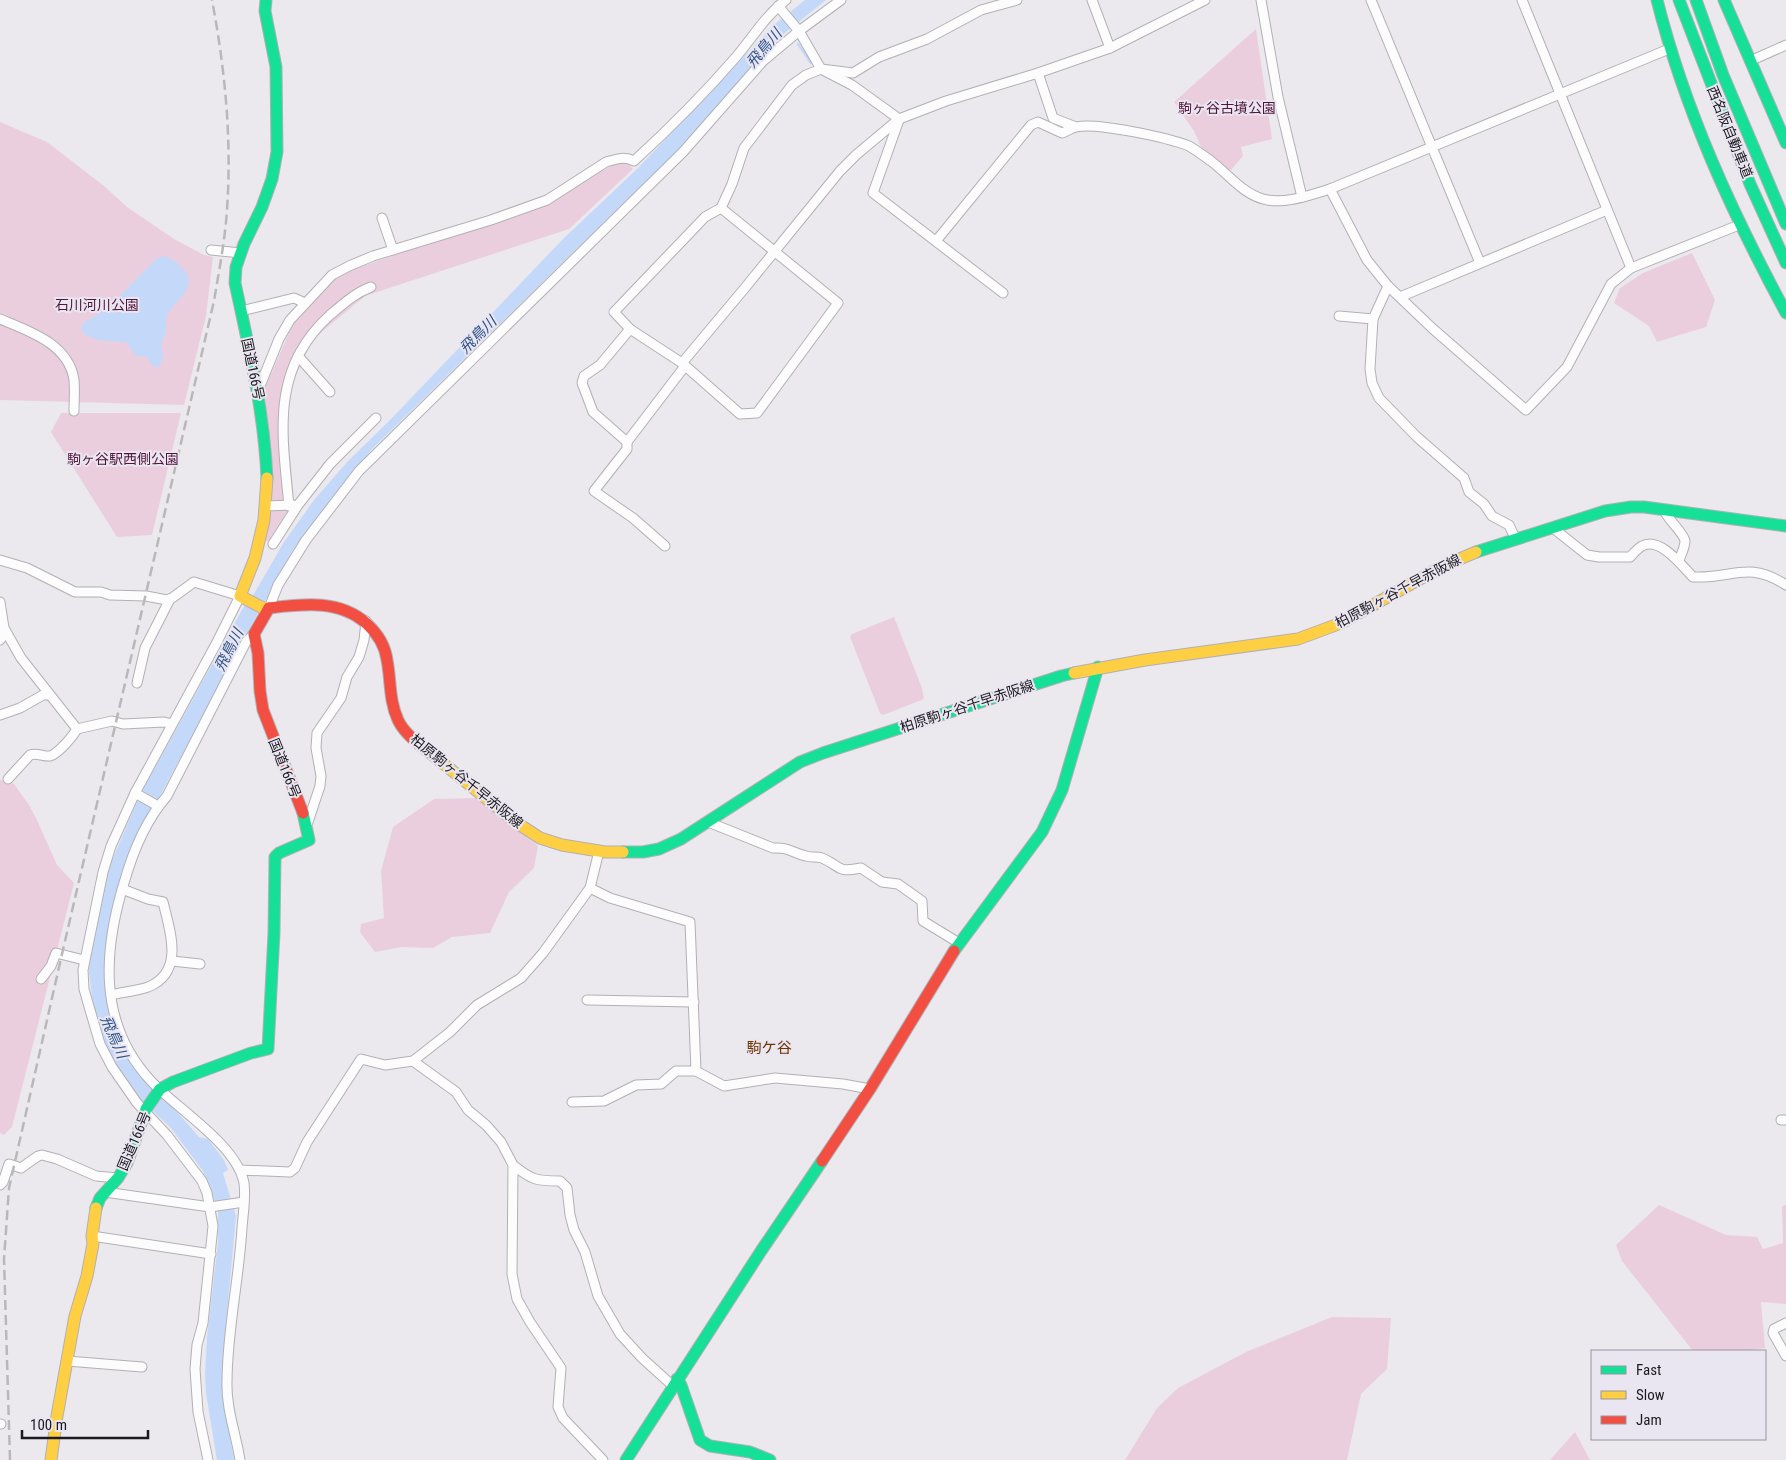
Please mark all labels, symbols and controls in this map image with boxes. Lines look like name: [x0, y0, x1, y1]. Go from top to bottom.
water label: 飛鳥川: [743, 23, 787, 71]
street label: 西名阪自動車道: [1704, 84, 1756, 180]
park label: 駒ヶ谷古墳公園: [1178, 100, 1276, 116]
park label: 石川河川公園: [55, 297, 139, 313]
water label: 飛鳥川: [456, 311, 502, 357]
street label: 国道166号: [239, 337, 267, 401]
park label: 駒ヶ谷駅西側公園: [67, 451, 179, 467]
street label: 柏原駒ヶ谷千早赤阪線: [1332, 551, 1464, 631]
water label: 飛鳥川: [211, 624, 248, 674]
street label: 柏原駒ヶ谷千早赤阪線: [898, 677, 1036, 735]
street label: 柏原駒ヶ谷千早赤阪線: [408, 731, 526, 831]
street label: 国道166号: [266, 736, 304, 800]
water label: 飛鳥川: [97, 1013, 132, 1063]
district label: 駒ケ谷: [746, 1039, 792, 1057]
street label: 国道166号: [114, 1109, 154, 1173]
legend: [1591, 1350, 1766, 1440]
text: Fast: [1636, 1361, 1661, 1379]
text: Slow: [1636, 1386, 1665, 1404]
scale bar: [22, 1408, 149, 1440]
text: Jam: [1636, 1411, 1662, 1429]
text: 100 m: [30, 1416, 67, 1434]

